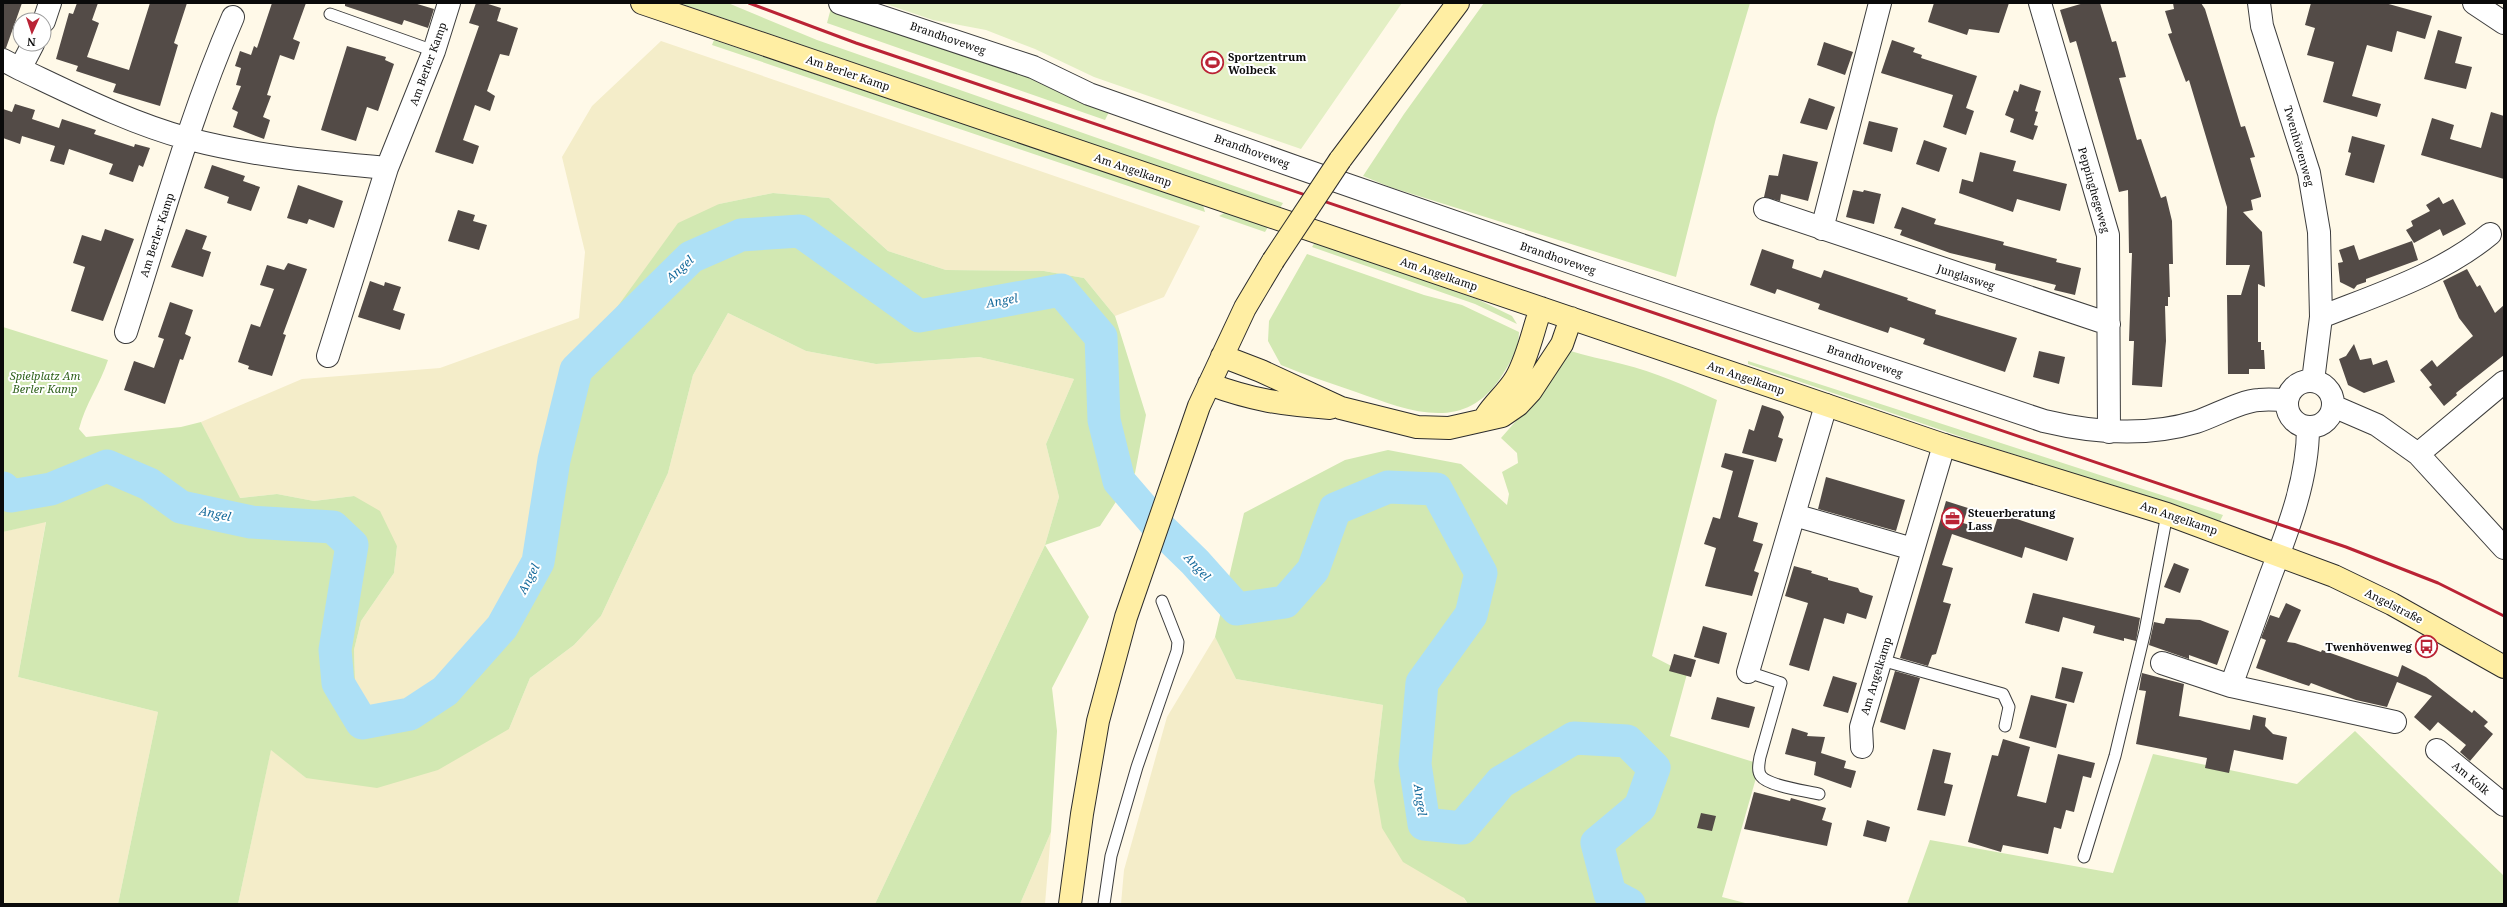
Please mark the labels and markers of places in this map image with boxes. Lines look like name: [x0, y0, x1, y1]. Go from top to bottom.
place label: Sportzentrum Wolbeck: [1228, 49, 1306, 77]
sports icon: Sportzentrum Wolbeck: [1199, 50, 1225, 76]
place label: Steuerberatung Lass: [1968, 505, 2056, 533]
office icon: Steuerberatung Lass: [1940, 506, 1966, 532]
bus stop icon: Twenhövenweg: [2414, 634, 2440, 660]
place label: Twenhövenweg: [2326, 639, 2413, 654]

